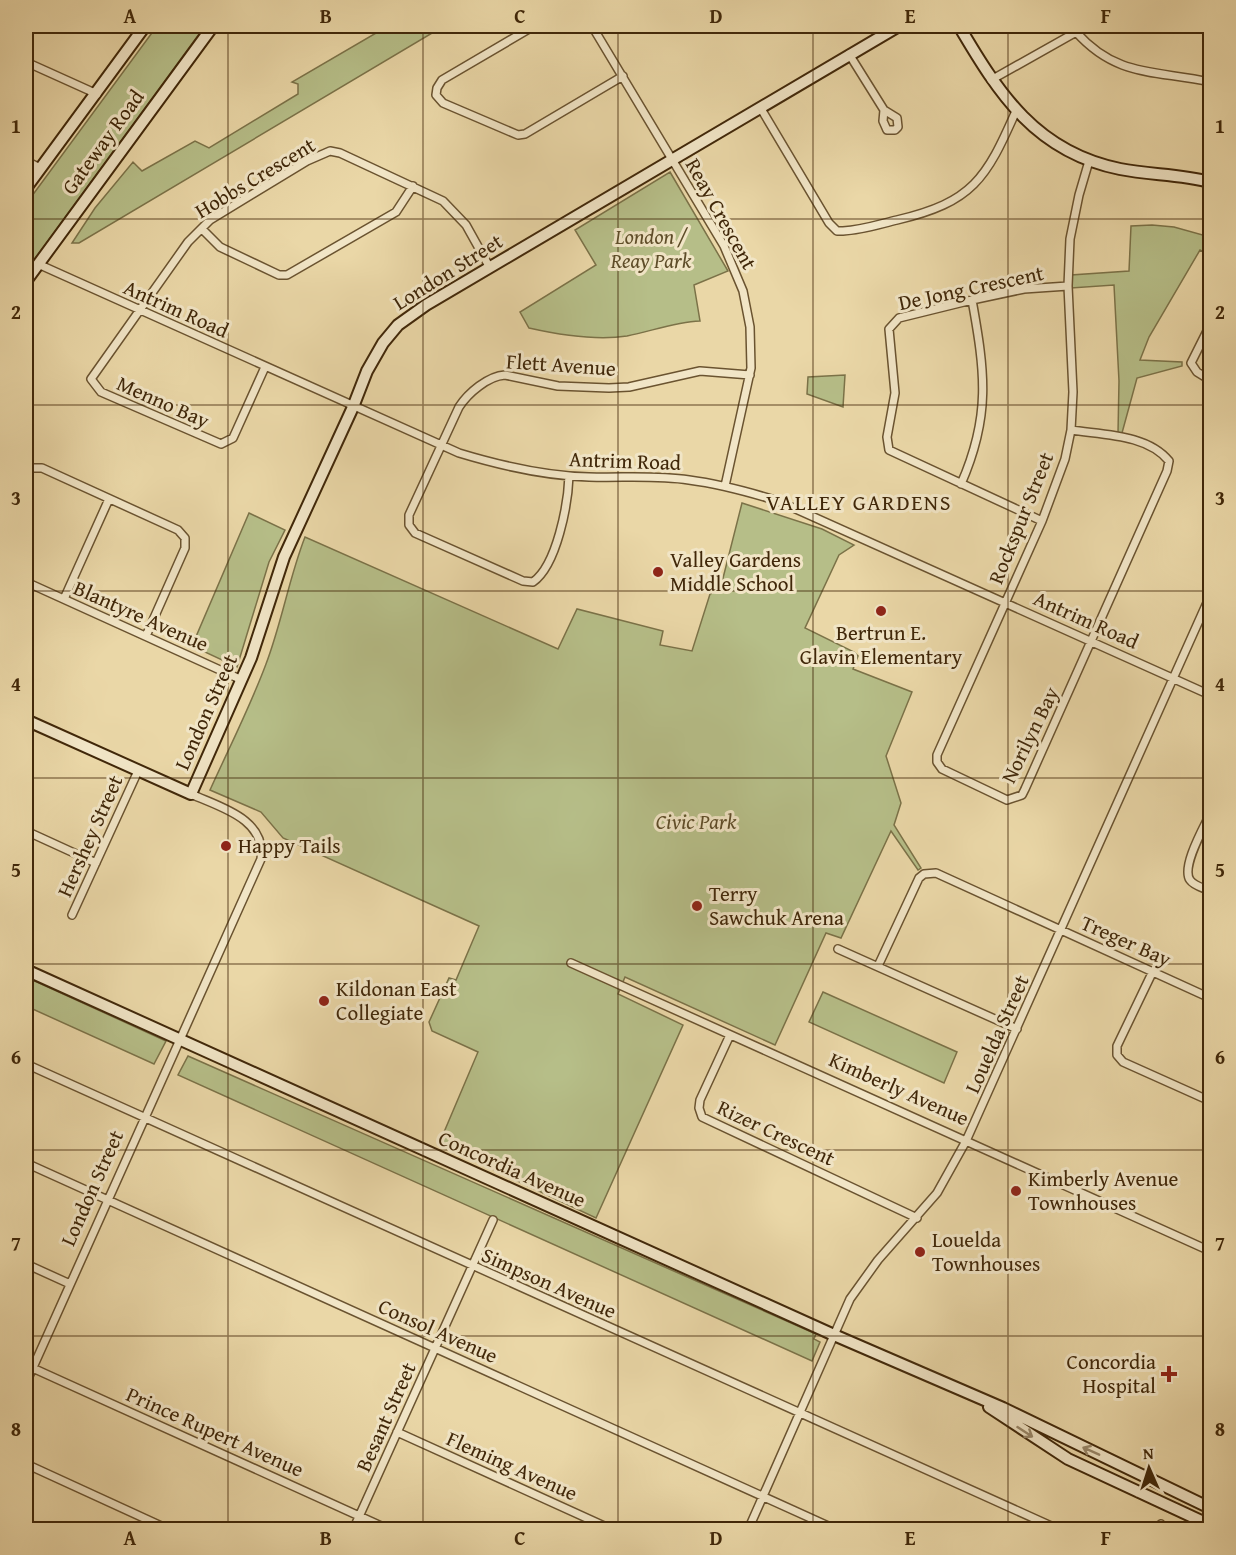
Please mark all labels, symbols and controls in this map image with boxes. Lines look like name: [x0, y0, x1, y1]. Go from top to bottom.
text: A: [124, 1, 137, 30]
text: B: [320, 1, 332, 30]
text: C: [514, 1, 526, 30]
text: D: [709, 1, 723, 30]
text: E: [905, 1, 916, 30]
text: F: [1101, 1, 1111, 30]
street label: Gateway Road: [54, 82, 152, 201]
text: 1: [11, 111, 21, 140]
text: 1: [1215, 111, 1225, 140]
street label: Hobbs Crescent: [189, 129, 321, 226]
street label: Reay Crescent: [678, 152, 765, 276]
park label: London / Reay Park: [610, 221, 692, 276]
street label: London Street: [387, 225, 509, 318]
street label: De Jong Crescent: [895, 257, 1047, 318]
street label: Antrim Road: [119, 272, 234, 346]
text: 2: [11, 297, 21, 326]
text: 2: [1215, 297, 1225, 326]
street label: Flett Avenue: [505, 345, 617, 384]
street label: Menno Bay: [112, 367, 215, 436]
street label: Antrim Road: [568, 443, 682, 478]
street label: Rockspur Street: [980, 447, 1061, 588]
text: 3: [11, 483, 21, 512]
text: 3: [1215, 483, 1225, 512]
district label: VALLEY GARDENS: [766, 486, 952, 518]
place label: Valley Gardens Middle School: [670, 544, 801, 599]
marker: Valley Gardens Middle School: [651, 565, 665, 579]
street label: Blantyre Avenue: [69, 572, 214, 659]
street label: Antrim Road: [1029, 583, 1144, 657]
marker: Bertrun E. Glavin Elementary: [874, 604, 888, 618]
place label: Bertrun E. Glavin Elementary: [800, 617, 963, 672]
street label: London Street: [166, 648, 245, 775]
text: 4: [11, 669, 21, 698]
text: 4: [1215, 669, 1225, 698]
street label: Norilyn Bay: [993, 681, 1067, 788]
street label: Hershey Street: [49, 769, 131, 902]
park label: Civic Park: [656, 806, 737, 837]
place label: Happy Tails: [238, 830, 341, 861]
marker: Happy Tails: [219, 839, 233, 853]
text: 5: [11, 855, 21, 884]
text: 5: [1215, 855, 1225, 884]
place label: Terry Sawchuk Arena: [709, 878, 844, 933]
marker: Terry Sawchuk Arena: [690, 899, 704, 913]
street label: Treger Bay: [1076, 907, 1177, 974]
street label: Louelda Street: [957, 969, 1037, 1098]
place label: Kildonan East Collegiate: [336, 973, 457, 1028]
marker: Kildonan East Collegiate: [317, 994, 331, 1008]
text: 6: [11, 1042, 21, 1071]
text: 6: [1215, 1042, 1225, 1071]
street label: Kimberly Avenue: [824, 1044, 974, 1133]
street label: Rizer Crescent: [712, 1092, 841, 1174]
street label: Concordia Avenue: [433, 1122, 591, 1215]
street label: London Street: [52, 1124, 131, 1251]
place label: Kimberly Avenue Townhouses: [1028, 1163, 1179, 1218]
marker: Kimberly Avenue Townhouses: [1009, 1184, 1023, 1198]
place label: Louelda Townhouses: [932, 1224, 1040, 1279]
text: 7: [11, 1228, 21, 1257]
text: 7: [1215, 1228, 1225, 1257]
street label: Simpson Avenue: [477, 1239, 622, 1326]
marker: Louelda Townhouses: [913, 1245, 927, 1259]
street label: Consol Avenue: [373, 1290, 503, 1371]
place label: Concordia Hospital: [1067, 1346, 1156, 1401]
street label: Besant Street: [348, 1357, 424, 1477]
marker: Concordia Hospital: [1160, 1365, 1178, 1383]
street label: Prince Rupert Avenue: [122, 1378, 309, 1485]
text: 8: [11, 1414, 21, 1443]
text: 8: [1215, 1414, 1225, 1443]
street label: Fleming Avenue: [442, 1423, 583, 1508]
one-way arrow: [1016, 1426, 1033, 1438]
north arrow: [1119, 1438, 1179, 1498]
text: N: [1142, 1441, 1154, 1465]
one-way arrow: [1083, 1444, 1101, 1456]
text: A: [124, 1523, 137, 1552]
text: B: [320, 1523, 332, 1552]
text: C: [514, 1523, 526, 1552]
text: D: [709, 1523, 723, 1552]
text: E: [905, 1523, 916, 1552]
text: F: [1101, 1523, 1111, 1552]

